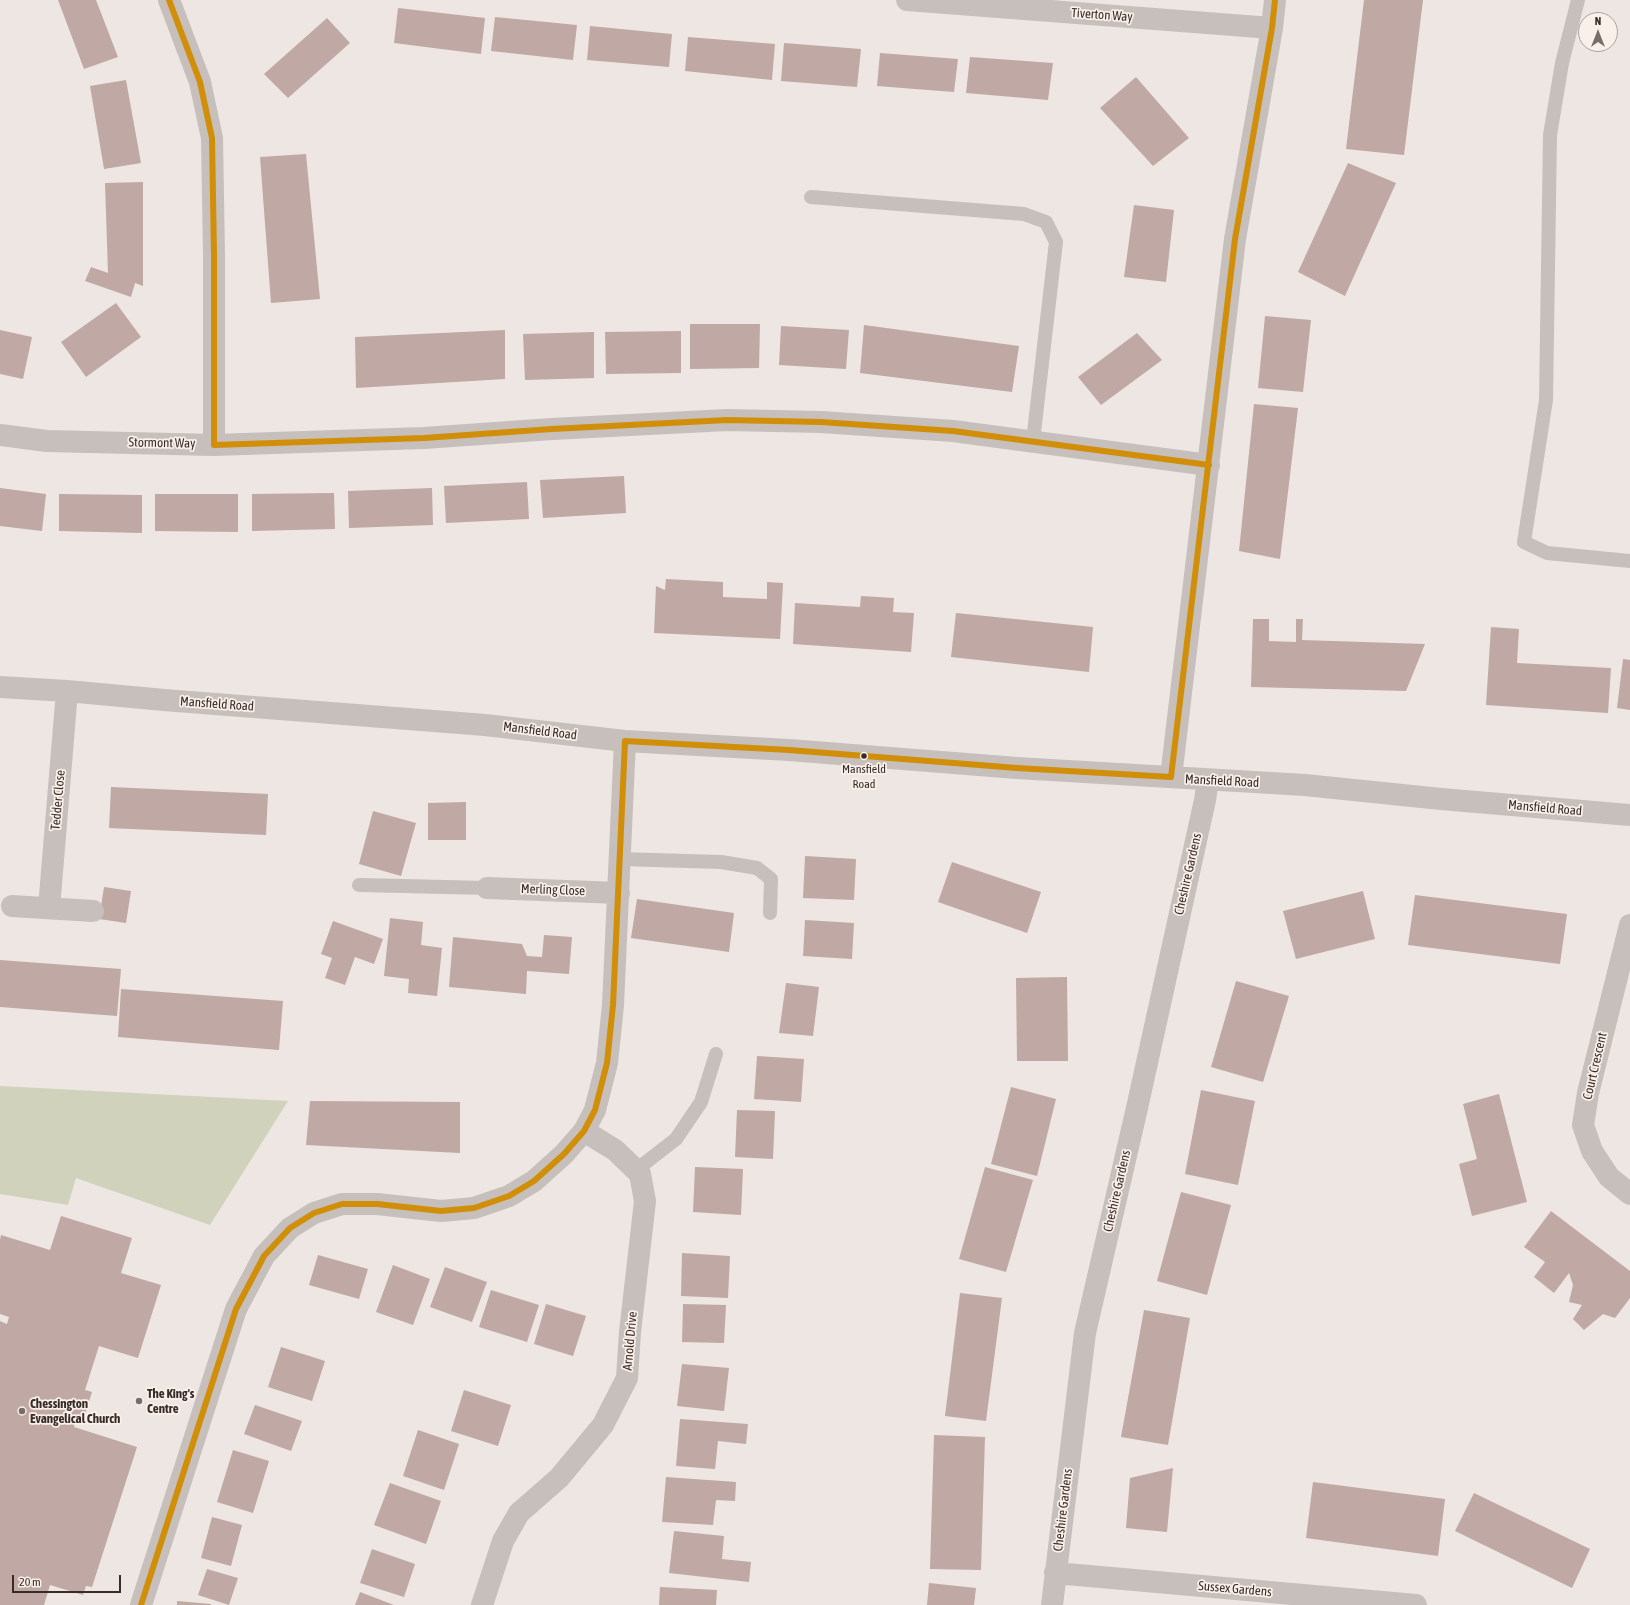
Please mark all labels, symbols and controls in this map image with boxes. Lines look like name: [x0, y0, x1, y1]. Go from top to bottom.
street label: Tiverton Way: [1071, 5, 1133, 25]
north arrow: [1578, 12, 1618, 52]
text: N: [1595, 15, 1601, 27]
street label: Stormont Way: [128, 435, 196, 451]
street label: Mansfield Road: [179, 694, 255, 714]
street label: Mansfield Road: [502, 719, 578, 743]
marker: Mansfield Road: [859, 751, 869, 761]
place label: Mansfield Road: [842, 762, 886, 790]
street label: Tedder Close: [48, 769, 68, 831]
street label: Mansfield Road: [1185, 771, 1259, 791]
street label: Mansfield Road: [1507, 797, 1583, 819]
street label: Cheshire Gardens: [1171, 832, 1205, 916]
street label: Merling Close: [521, 881, 585, 899]
street label: Court Crescent: [1580, 1031, 1610, 1101]
street label: Cheshire Gardens: [1100, 1149, 1134, 1233]
street label: Arnold Drive: [620, 1311, 640, 1371]
place label: The King's Centre: [147, 1386, 194, 1417]
place label: Chessington Evangelical Church: [30, 1396, 120, 1427]
marker: The King's Centre: [134, 1396, 144, 1406]
marker: Chessington Evangelical Church: [17, 1406, 27, 1416]
street label: Cheshire Gardens: [1050, 1468, 1076, 1552]
scale bar: [14, 1567, 123, 1593]
text: 20 m: [19, 1575, 41, 1589]
street label: Sussex Gardens: [1198, 1578, 1272, 1600]

